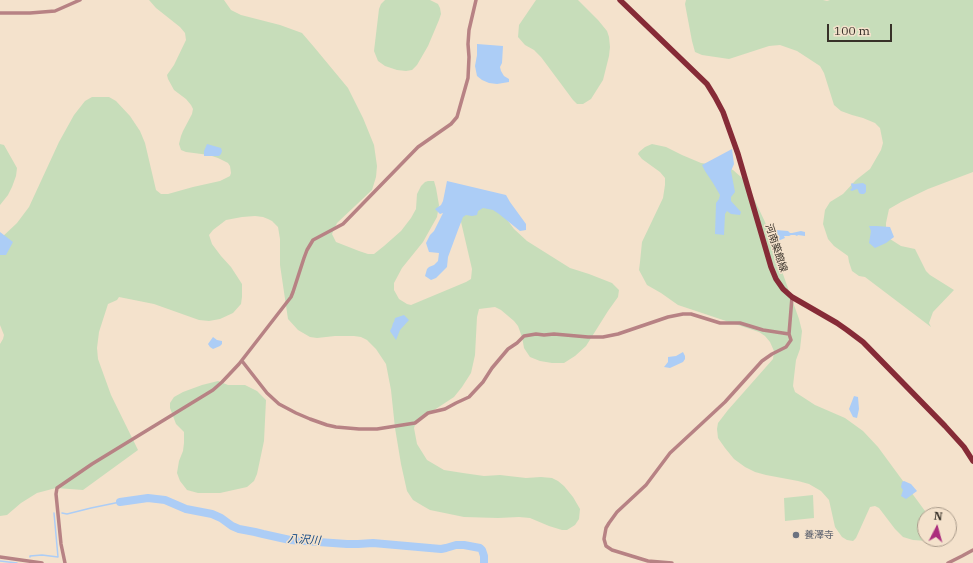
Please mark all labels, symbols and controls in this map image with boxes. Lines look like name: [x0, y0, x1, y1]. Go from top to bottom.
scale bar: [829, 16, 894, 42]
text: 100 m: [834, 23, 870, 38]
street label: 河南築館線: [763, 222, 789, 274]
north arrow: [917, 507, 957, 547]
text: N: [933, 509, 943, 523]
place label: 養澤寺: [804, 529, 834, 541]
marker: 養澤寺: [791, 530, 801, 540]
water label: 八沢川: [287, 532, 321, 548]

